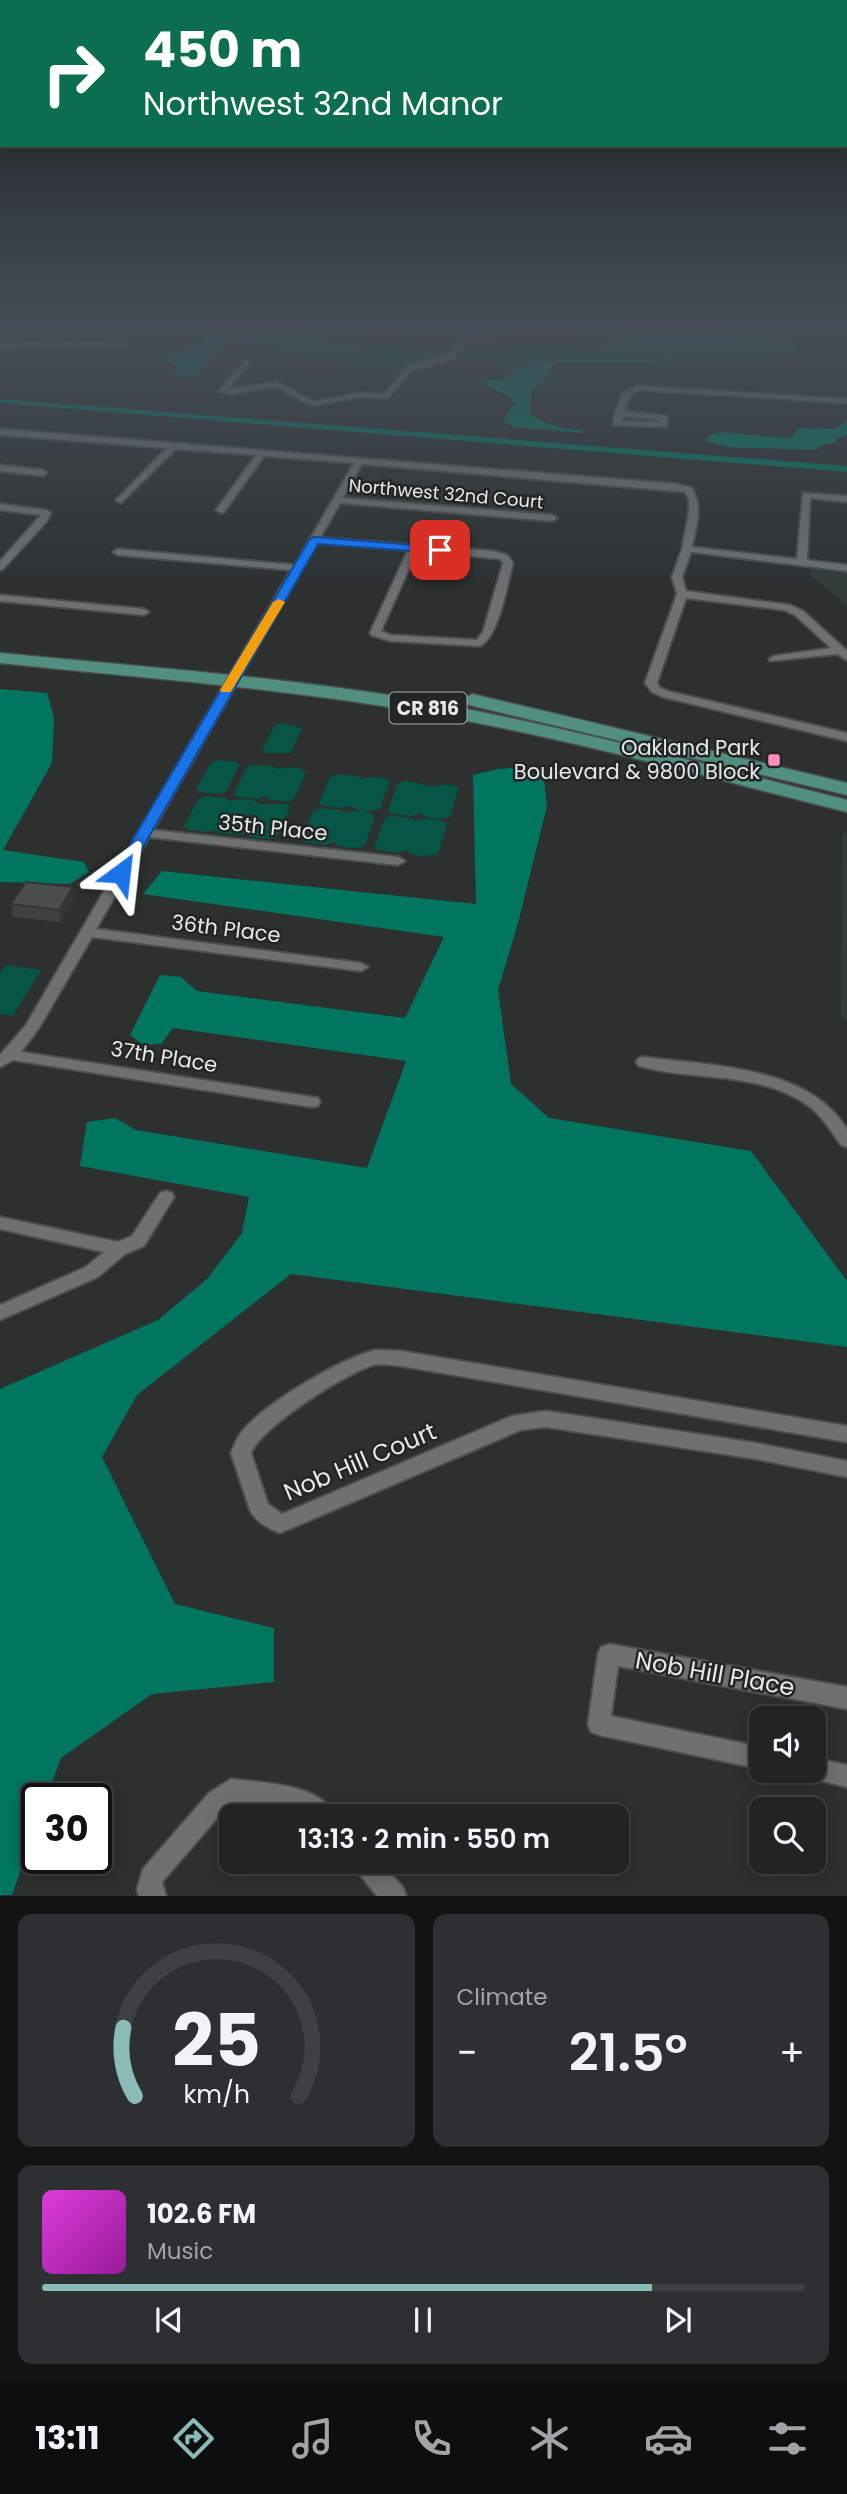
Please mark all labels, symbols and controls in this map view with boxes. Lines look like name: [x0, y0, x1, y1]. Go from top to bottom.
text: 450 m: [143, 16, 302, 84]
icon: right: [28, 28, 119, 119]
text: Northwest 32nd Manor: [143, 81, 503, 126]
street label: Northwest 32nd Court: [348, 473, 544, 514]
pin: [410, 520, 470, 580]
icon: arrive: [421, 531, 459, 569]
road number: CR 816: [390, 692, 466, 723]
place label: Oakland Park Boulevard & 9800 Block: [514, 733, 760, 786]
marker: Oakland Park Boulevard & 9800 Block: [766, 752, 782, 768]
street label: 35th Place: [217, 807, 329, 848]
position arrow: [84, 836, 158, 910]
street label: 36th Place: [170, 907, 282, 950]
street label: 37th Place: [109, 1034, 220, 1079]
street label: Nob Hill Court: [279, 1415, 441, 1508]
street label: Nob Hill Place: [633, 1643, 797, 1704]
map controls: [749, 1706, 826, 1874]
button: sound: [749, 1706, 826, 1783]
speed limit sign: 30: [21, 1783, 112, 1874]
button: search: [749, 1797, 826, 1874]
text: 13:13 · 2 min · 550 m: [298, 1821, 550, 1857]
text: Climate: [457, 1981, 547, 2013]
text: 25: [172, 1991, 261, 2092]
text: 21.5°: [569, 2016, 688, 2089]
text: −: [457, 2026, 477, 2079]
text: +: [779, 2026, 805, 2079]
text: km/h: [183, 2077, 250, 2112]
text: 102.6 FM: [147, 2196, 256, 2232]
text: Music: [147, 2235, 213, 2267]
icon: previous: [150, 2301, 188, 2339]
icon: pause: [404, 2301, 442, 2339]
icon: next: [659, 2301, 697, 2339]
icon: directions: [169, 2414, 218, 2463]
icon: music: [288, 2414, 337, 2463]
icon: phone: [407, 2414, 456, 2463]
icon: climate: [525, 2414, 574, 2463]
icon: car: [644, 2414, 693, 2463]
icon: filters: [763, 2414, 812, 2463]
text: 13:11: [35, 2415, 99, 2460]

